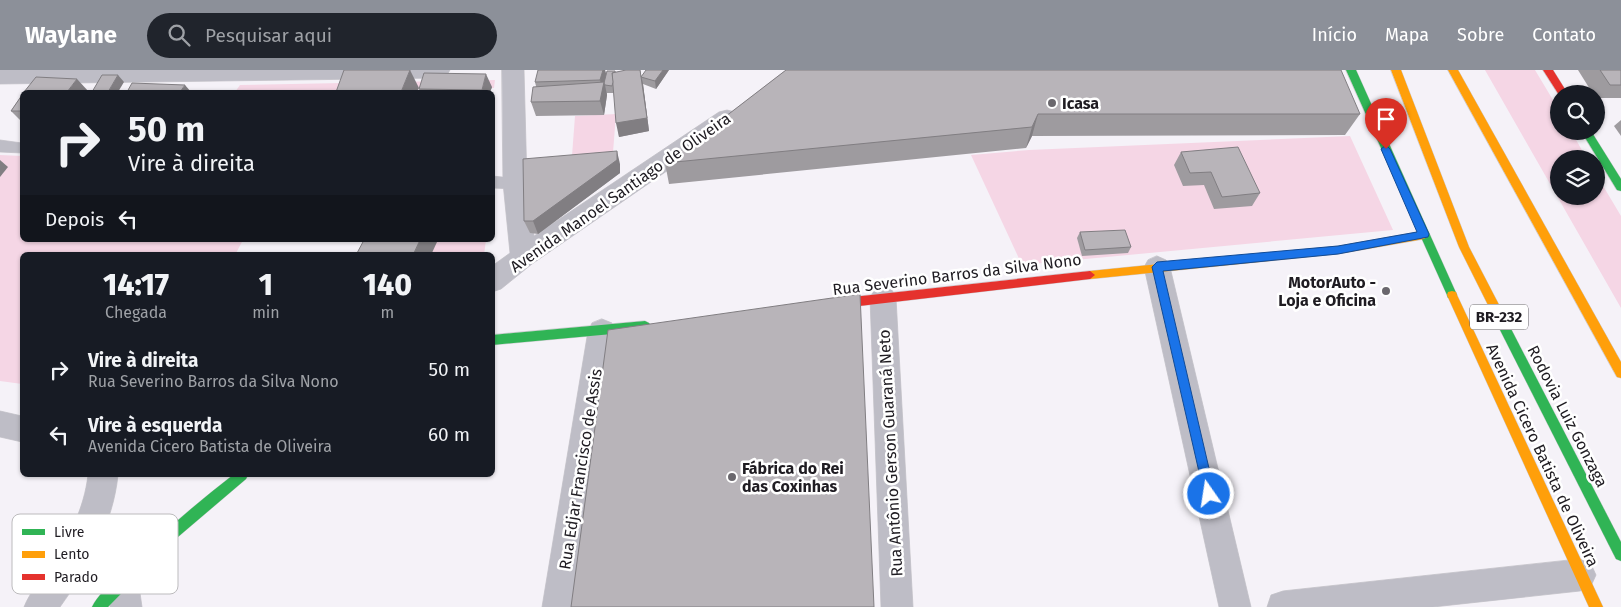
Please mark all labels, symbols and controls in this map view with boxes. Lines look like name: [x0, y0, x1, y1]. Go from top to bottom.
search box: [147, 13, 497, 58]
text: Waylane: [25, 21, 117, 49]
icon: search: [165, 21, 193, 49]
text: Pesquisar aqui: [205, 24, 332, 47]
text: Início: [1312, 24, 1357, 46]
text: Mapa: [1385, 24, 1429, 46]
text: Sobre: [1457, 24, 1504, 46]
text: Contato: [1532, 24, 1596, 46]
map controls: [1550, 85, 1605, 205]
button: search: [1550, 85, 1605, 140]
place label: Icasa: [1062, 94, 1099, 113]
marker: Icasa: [1046, 97, 1058, 109]
pin: [1365, 98, 1407, 149]
icon: arrive: [1372, 105, 1400, 133]
text: 50 m: [128, 108, 205, 150]
street label: Avenida Manoel Santiago de Oliveira: [506, 109, 734, 276]
icon: right: [45, 110, 110, 175]
text: Vire à direita: [128, 150, 255, 177]
button: layers: [1550, 150, 1605, 205]
icon: left: [114, 205, 142, 233]
text: Depois: [45, 208, 104, 231]
street label: Rua Severino Barros da Silva Nono: [831, 250, 1083, 299]
text: 14:17: [103, 267, 169, 303]
text: 1: [259, 267, 273, 303]
text: 140: [363, 267, 412, 303]
place label: MotorAuto - Loja e Oficina: [1278, 273, 1376, 310]
marker: MotorAuto - Loja e Oficina: [1380, 285, 1392, 297]
text: Chegada: [105, 303, 167, 322]
text: min: [252, 303, 280, 322]
text: m: [381, 303, 394, 322]
road number: BR-232: [1470, 304, 1528, 330]
street label: Rua Antônio Gerson Guaraná Neto: [875, 329, 906, 577]
street label: Avenida Cicero Batista de Oliveira: [1482, 341, 1603, 570]
street label: Rodovia Luiz Gonzaga: [1524, 342, 1612, 490]
text: Vire à direita: [88, 349, 198, 372]
icon: right: [45, 356, 73, 384]
text: 50 m: [429, 358, 470, 381]
street label: Rua Edjar Francisco de Assis: [555, 367, 606, 571]
text: Rua Severino Barros da Silva Nono: [88, 372, 339, 391]
text: Vire à esquerda: [88, 414, 222, 437]
icon: left: [45, 421, 73, 449]
text: 60 m: [428, 423, 470, 446]
text: Avenida Cicero Batista de Oliveira: [88, 437, 332, 456]
place label: Fábrica do Rei das Coxinhas: [742, 459, 844, 496]
position arrow: [1182, 467, 1234, 519]
marker: Fábrica do Rei das Coxinhas: [726, 471, 738, 483]
legend: [12, 514, 178, 594]
text: Livre: [54, 524, 84, 541]
text: Lento: [54, 546, 89, 563]
text: Parado: [54, 569, 98, 586]

